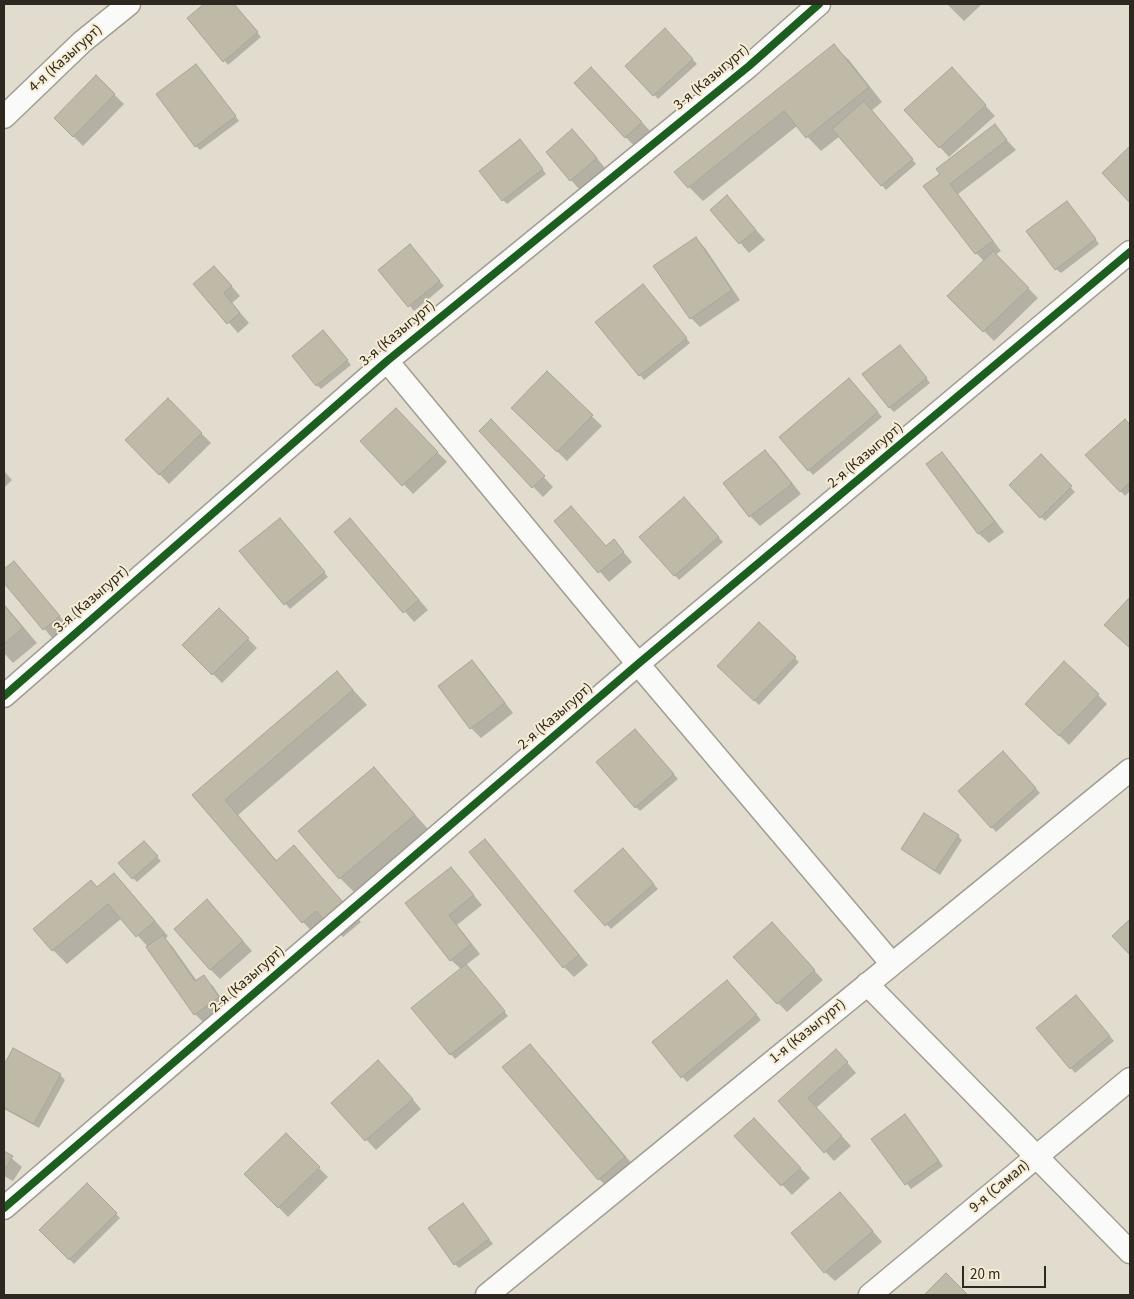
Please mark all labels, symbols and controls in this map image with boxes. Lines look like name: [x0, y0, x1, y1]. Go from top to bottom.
street label: 4-я (Казыгурт): [25, 21, 107, 97]
street label: 3-я (Казыгурт): [671, 41, 753, 115]
street label: 3-я (Казыгурт): [357, 297, 439, 371]
street label: 2-я (Казыгурт): [825, 419, 907, 493]
street label: 3-я (Казыгурт): [51, 563, 133, 637]
street label: 2-я (Казыгурт): [515, 680, 597, 754]
street label: 2-я (Казыгурт): [207, 943, 289, 1017]
street label: 1-я (Казыгурт): [766, 996, 850, 1068]
street label: 9-я (Самал): [966, 1157, 1034, 1217]
scale bar: [964, 1256, 1048, 1288]
text: 20 m: [970, 1264, 1000, 1285]

